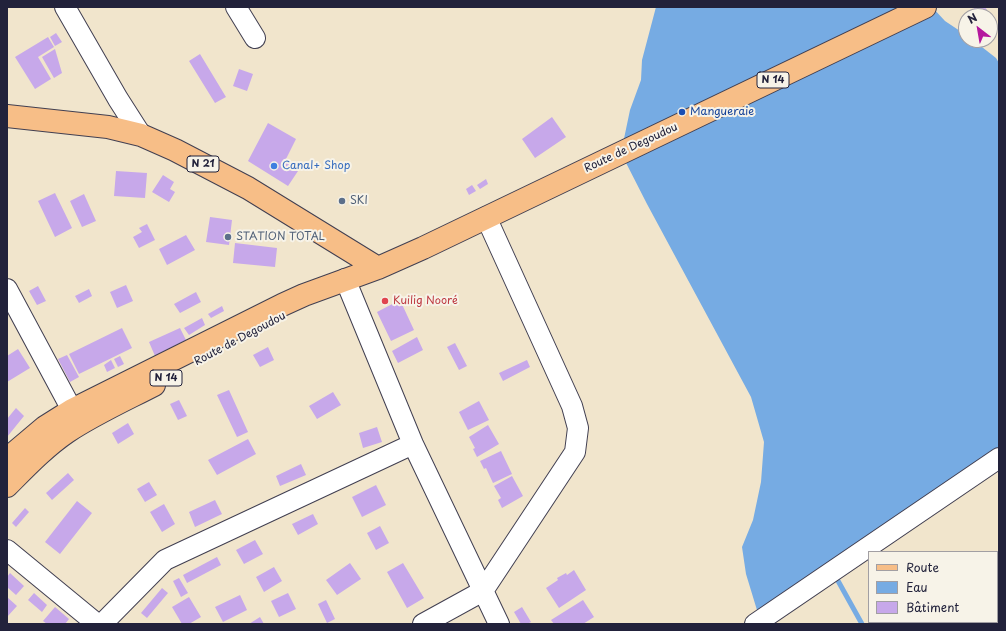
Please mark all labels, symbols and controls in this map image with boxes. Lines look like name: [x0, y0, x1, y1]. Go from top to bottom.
north arrow: [958, 8, 998, 48]
text: N: [964, 9, 980, 28]
road number: N 14: [757, 72, 789, 88]
place label: Mangueraie: [690, 105, 754, 119]
marker: Mangueraie: [677, 107, 687, 117]
street label: Route de Degoudou: [582, 121, 680, 175]
road number: N 21: [187, 156, 219, 172]
place label: Canal+ Shop: [282, 159, 350, 173]
marker: Canal+ Shop: [269, 161, 279, 171]
place label: SKI: [350, 194, 368, 208]
marker: SKI: [337, 196, 347, 206]
place label: STATION TOTAL: [236, 230, 325, 244]
marker: STATION TOTAL: [223, 232, 233, 242]
place label: Kuilig Nooré: [393, 294, 458, 308]
marker: Kuilig Nooré: [380, 296, 390, 306]
street label: Route de Degoudou: [192, 309, 288, 369]
road number: N 14: [150, 370, 182, 386]
legend: [868, 551, 998, 623]
text: Route: [906, 558, 939, 576]
text: Eau: [906, 578, 928, 596]
text: Bâtiment: [906, 598, 959, 616]

